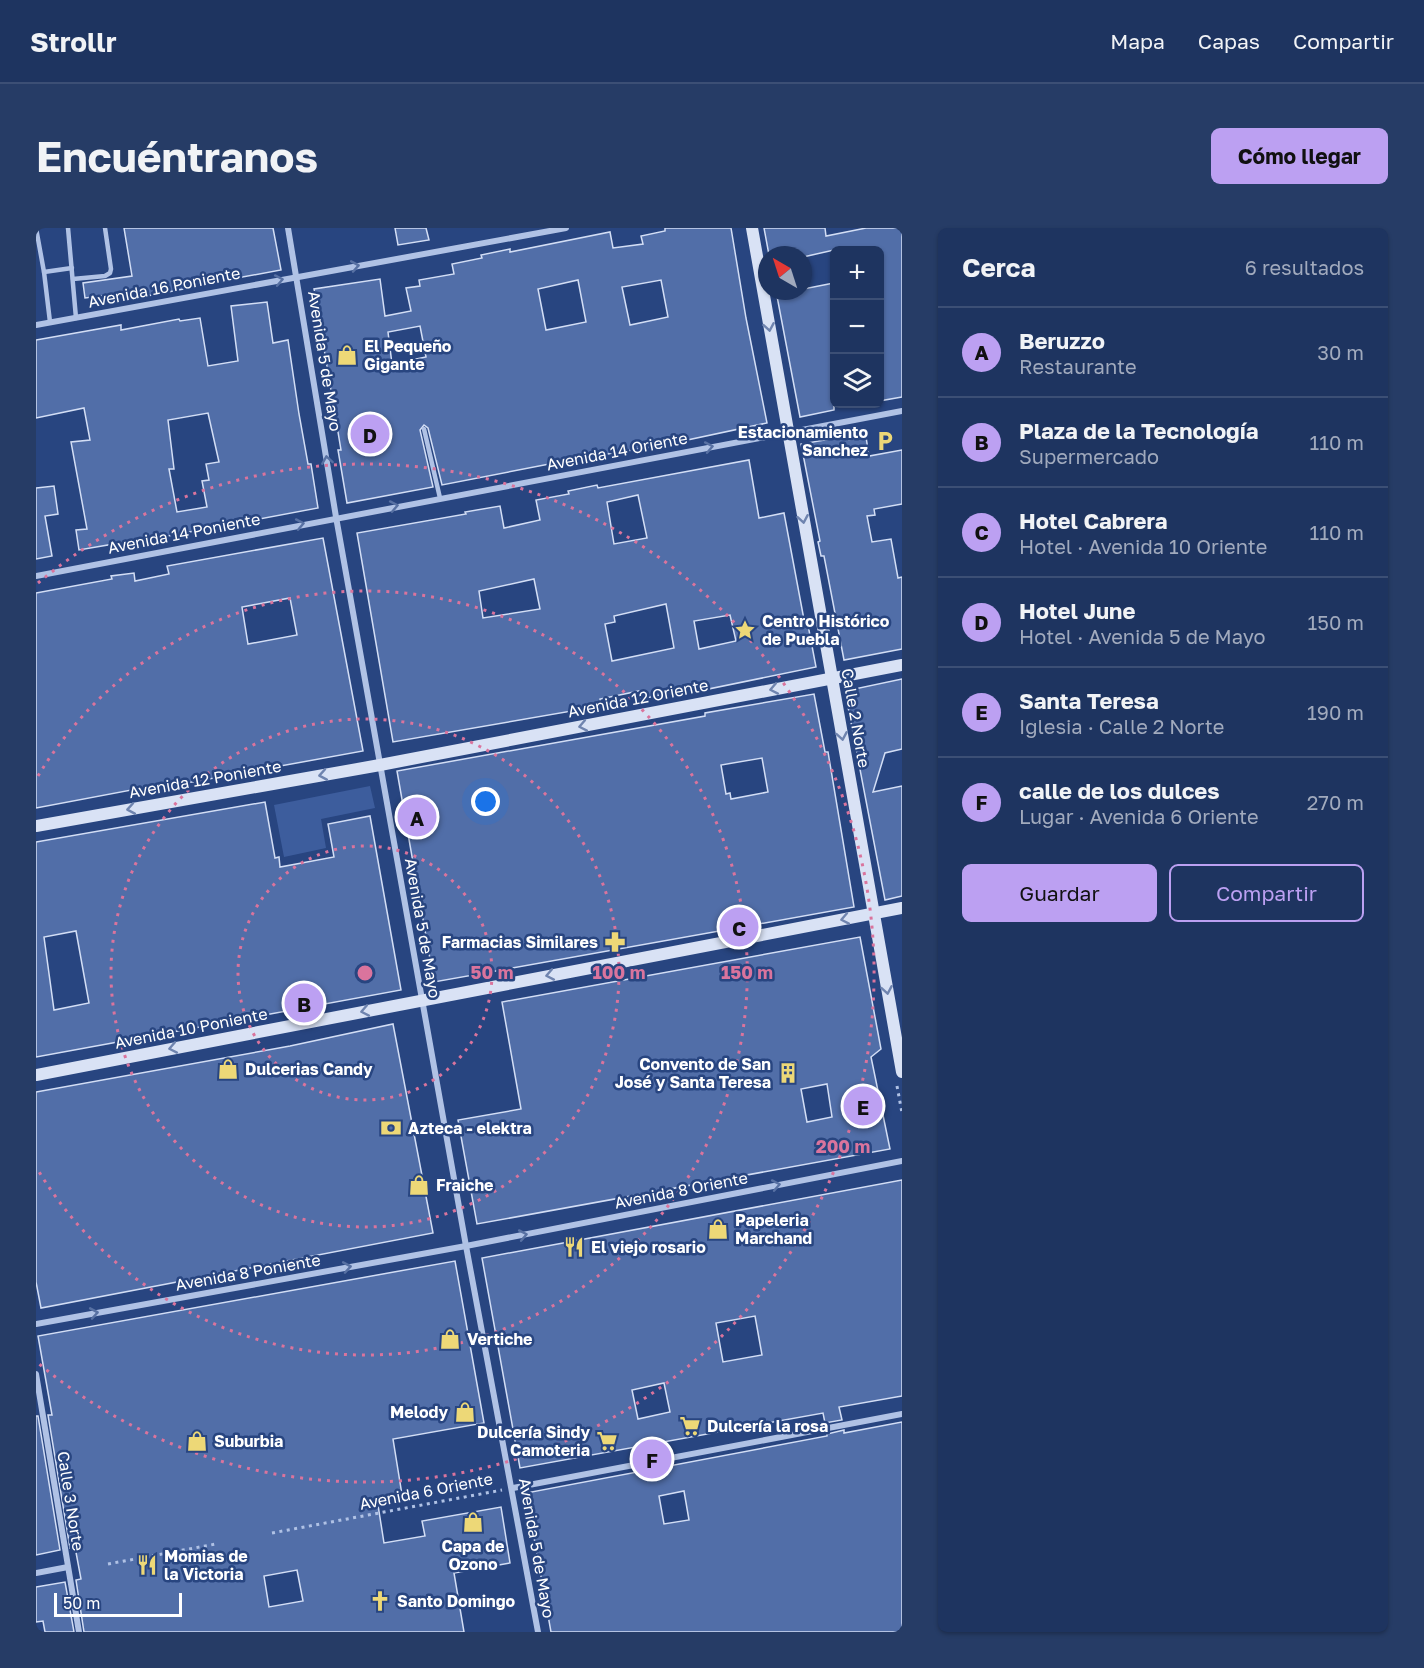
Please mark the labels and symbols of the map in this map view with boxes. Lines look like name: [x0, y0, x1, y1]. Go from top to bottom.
north arrow: [758, 246, 812, 300]
one-way arrow: [349, 260, 359, 273]
street label: Avenida 16 Poniente: [86, 262, 242, 312]
one-way arrow: [274, 274, 284, 287]
street label: Avenida 5 de Mayo: [304, 289, 346, 433]
one-way arrow: [762, 322, 775, 332]
place label: El Pequeño Gigante: [364, 336, 452, 374]
shop icon: El Pequeño Gigante: [335, 343, 359, 367]
pin: D: [350, 412, 390, 456]
place label: Estacionamiento Sanchez: [738, 422, 868, 460]
street label: Avenida 14 Oriente: [545, 428, 689, 474]
parking icon: Estacionamiento Sanchez: [873, 429, 897, 453]
one-way arrow: [704, 441, 714, 454]
one-way arrow: [321, 455, 334, 465]
one-way arrow: [389, 501, 399, 513]
street label: Avenida 14 Poniente: [106, 508, 262, 558]
one-way arrow: [797, 514, 809, 524]
one-way arrow: [294, 518, 304, 531]
place label: Centro Histórico de Puebla: [762, 611, 890, 649]
place icon: Centro Histórico de Puebla: [733, 618, 757, 642]
street label: Calle 2 Norte: [837, 667, 875, 769]
street label: Avenida 12 Oriente: [566, 675, 710, 721]
one-way arrow: [770, 682, 780, 695]
one-way arrow: [578, 719, 588, 732]
one-way arrow: [835, 730, 848, 740]
street label: Avenida 12 Poniente: [127, 756, 283, 802]
one-way arrow: [318, 768, 328, 781]
your location: [471, 787, 500, 816]
pin: A: [398, 794, 436, 840]
one-way arrow: [126, 802, 136, 815]
street label: Avenida 5 de Mayo: [401, 856, 445, 1000]
pin: C: [720, 904, 758, 950]
one-way arrow: [840, 912, 850, 925]
pharmacy icon: Farmacias Similares: [603, 930, 627, 954]
place label: Farmacias Similares: [442, 932, 598, 952]
text: 50 m: [471, 961, 513, 983]
text: 100 m: [593, 961, 645, 983]
text: 150 m: [721, 961, 773, 983]
centre of rings: [355, 963, 375, 983]
one-way arrow: [545, 968, 555, 981]
pin: B: [284, 980, 324, 1026]
one-way arrow: [881, 985, 893, 994]
street label: Avenida 10 Poniente: [113, 1003, 269, 1053]
one-way arrow: [360, 1004, 370, 1017]
one-way arrow: [169, 1041, 179, 1054]
place label: Convento de San José y Santa Teresa: [615, 1054, 771, 1092]
shop icon: Dulcerias Candy: [216, 1057, 240, 1081]
place label: Dulcerias Candy: [245, 1059, 373, 1079]
building icon: Convento de San José y Santa Teresa: [776, 1061, 800, 1085]
pin: E: [844, 1084, 882, 1128]
bank icon: Azteca - elektra: [379, 1116, 403, 1140]
place label: Azteca - elektra: [408, 1118, 532, 1138]
text: 200 m: [816, 1135, 870, 1157]
street label: Avenida 8 Oriente: [613, 1167, 749, 1213]
shop icon: Fraiche: [407, 1173, 431, 1197]
place label: Fraiche: [436, 1175, 494, 1195]
one-way arrow: [771, 1179, 781, 1192]
place label: Papeleria Marchand: [735, 1210, 812, 1248]
shop icon: Papeleria Marchand: [706, 1217, 730, 1241]
one-way arrow: [518, 1229, 528, 1242]
restaurant icon: El viejo rosario: [562, 1235, 586, 1259]
place label: El viejo rosario: [591, 1237, 706, 1257]
street label: Avenida 8 Poniente: [174, 1249, 322, 1295]
one-way arrow: [342, 1261, 352, 1274]
one-way arrow: [88, 1307, 98, 1320]
shop icon: Vertiche: [438, 1327, 462, 1351]
place label: Vertiche: [467, 1329, 533, 1349]
shop icon: Melody: [453, 1400, 477, 1424]
place label: Melody: [390, 1402, 448, 1422]
supermarket icon: Dulcería la rosa: [678, 1414, 702, 1438]
place label: Dulcería la rosa: [707, 1416, 828, 1436]
place label: Dulcería Sindy Camoteria: [477, 1422, 590, 1460]
shop icon: Suburbia: [185, 1429, 209, 1453]
supermarket icon: Dulcería Sindy Camoteria: [595, 1429, 619, 1453]
place label: Suburbia: [214, 1431, 283, 1451]
pin: F: [632, 1436, 672, 1482]
street label: Calle 3 Norte: [53, 1450, 89, 1552]
street label: Avenida 6 Oriente: [358, 1468, 494, 1514]
street label: Avenida 5 de Mayo: [515, 1476, 559, 1620]
shop icon: Capa de Ozono: [461, 1510, 485, 1534]
place label: Capa de Ozono: [441, 1536, 505, 1574]
place label: Momias de la Victoria: [164, 1546, 248, 1584]
restaurant icon: Momias de la Victoria: [135, 1553, 159, 1577]
church icon: Santo Domingo: [368, 1589, 392, 1613]
scale bar: [54, 1590, 182, 1618]
place label: Santo Domingo: [397, 1591, 516, 1611]

